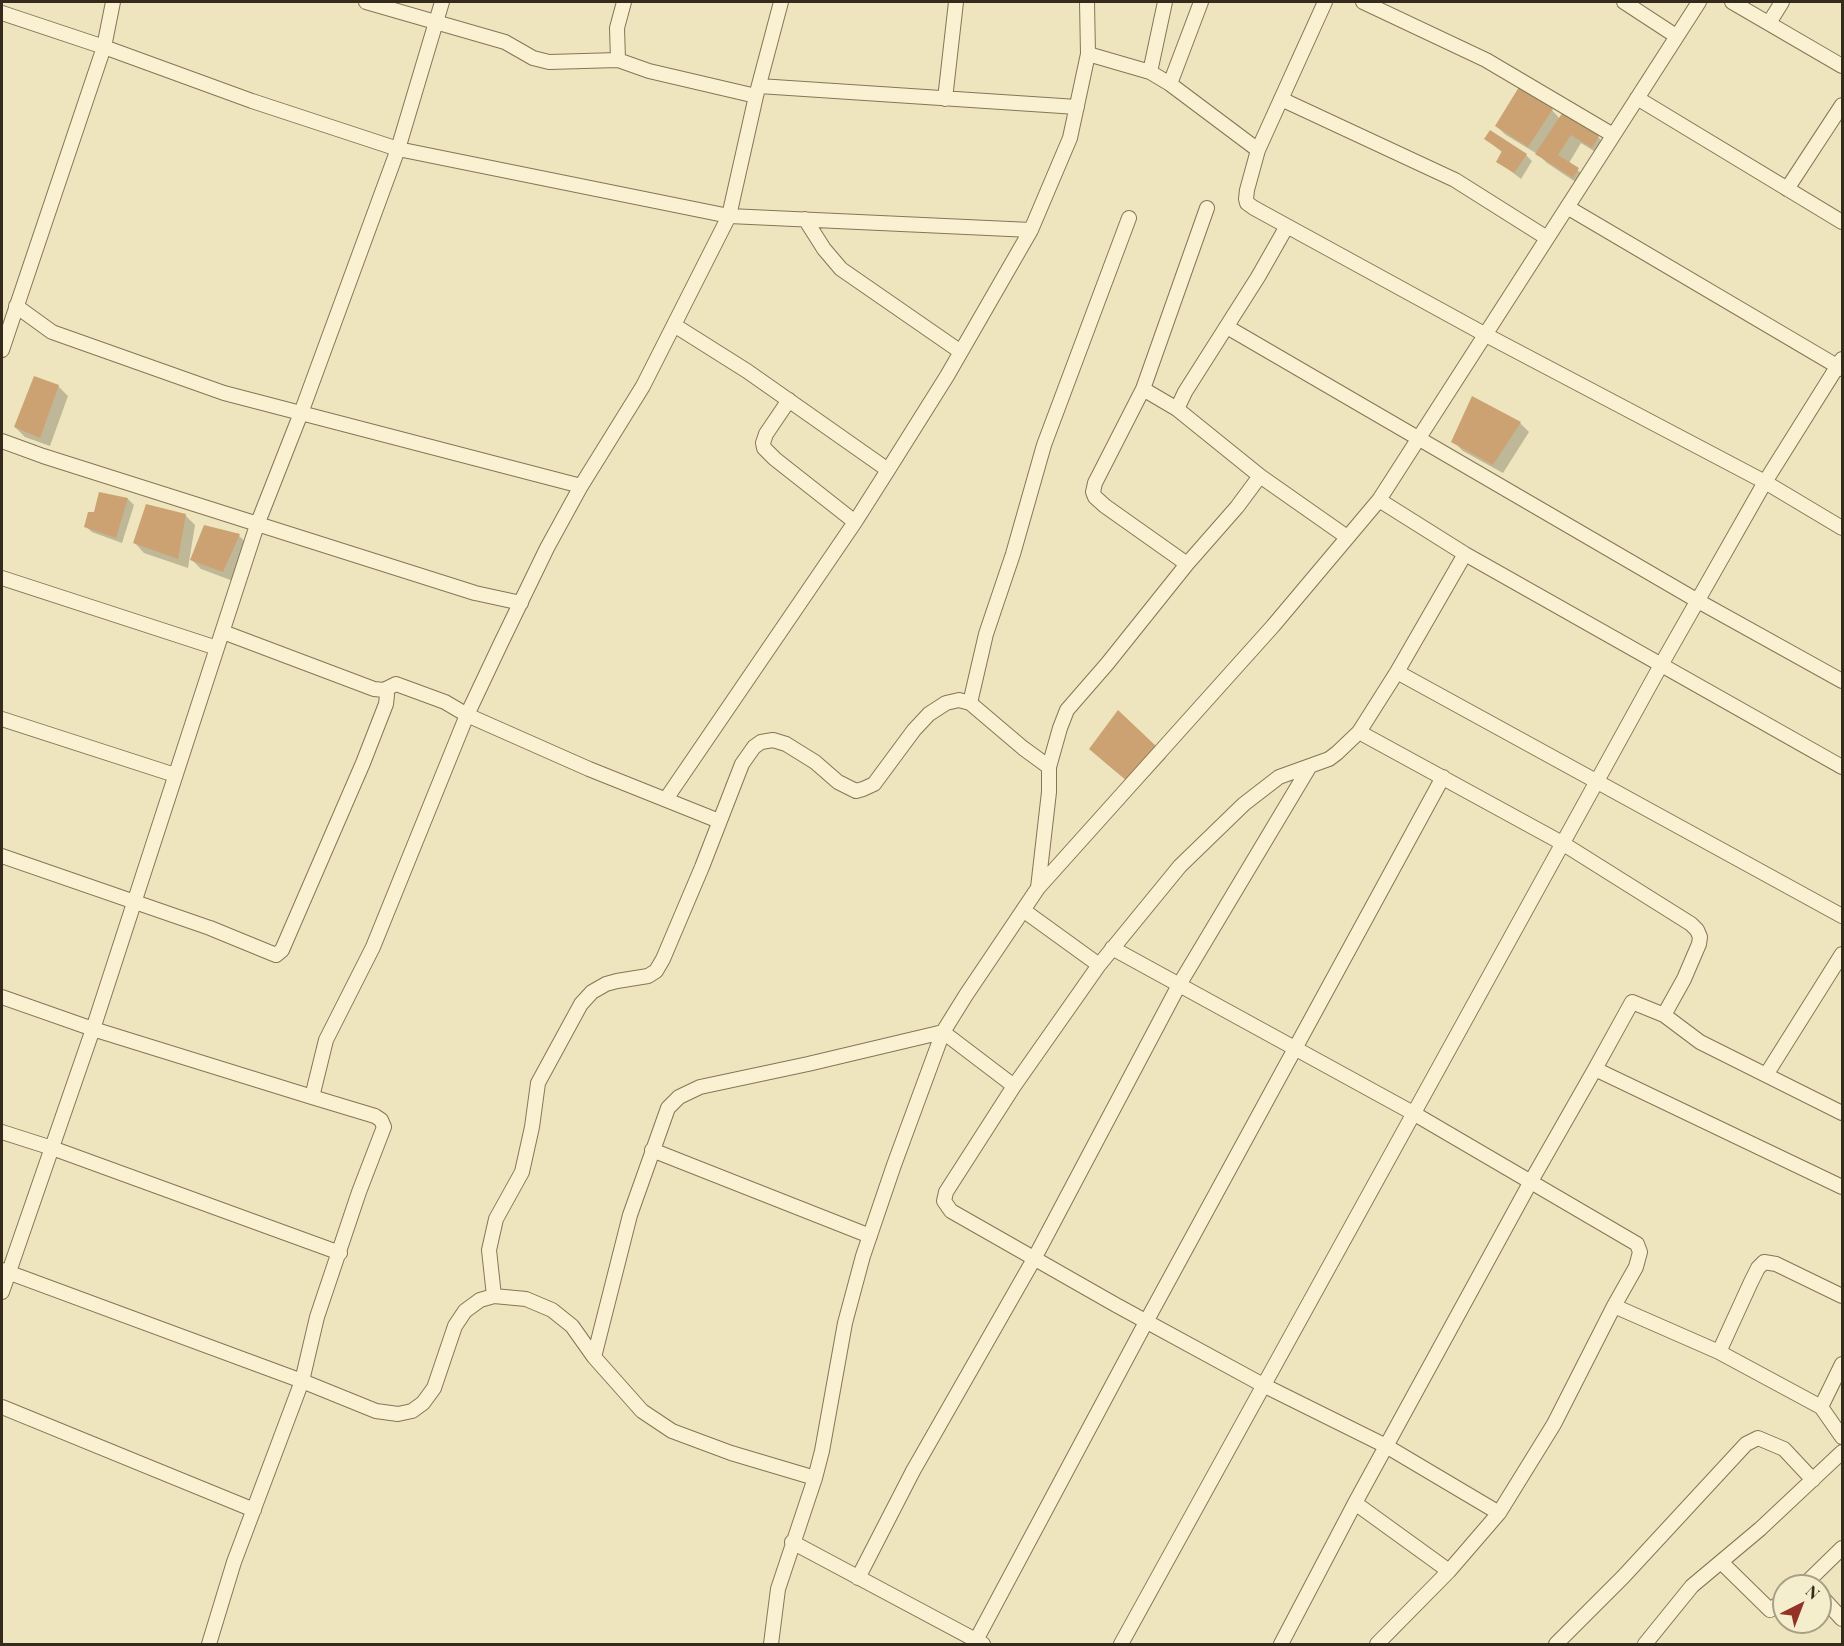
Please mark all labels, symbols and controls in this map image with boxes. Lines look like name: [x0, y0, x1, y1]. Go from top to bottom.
north arrow: [1772, 1574, 1832, 1634]
text: N: [1802, 1580, 1824, 1603]

